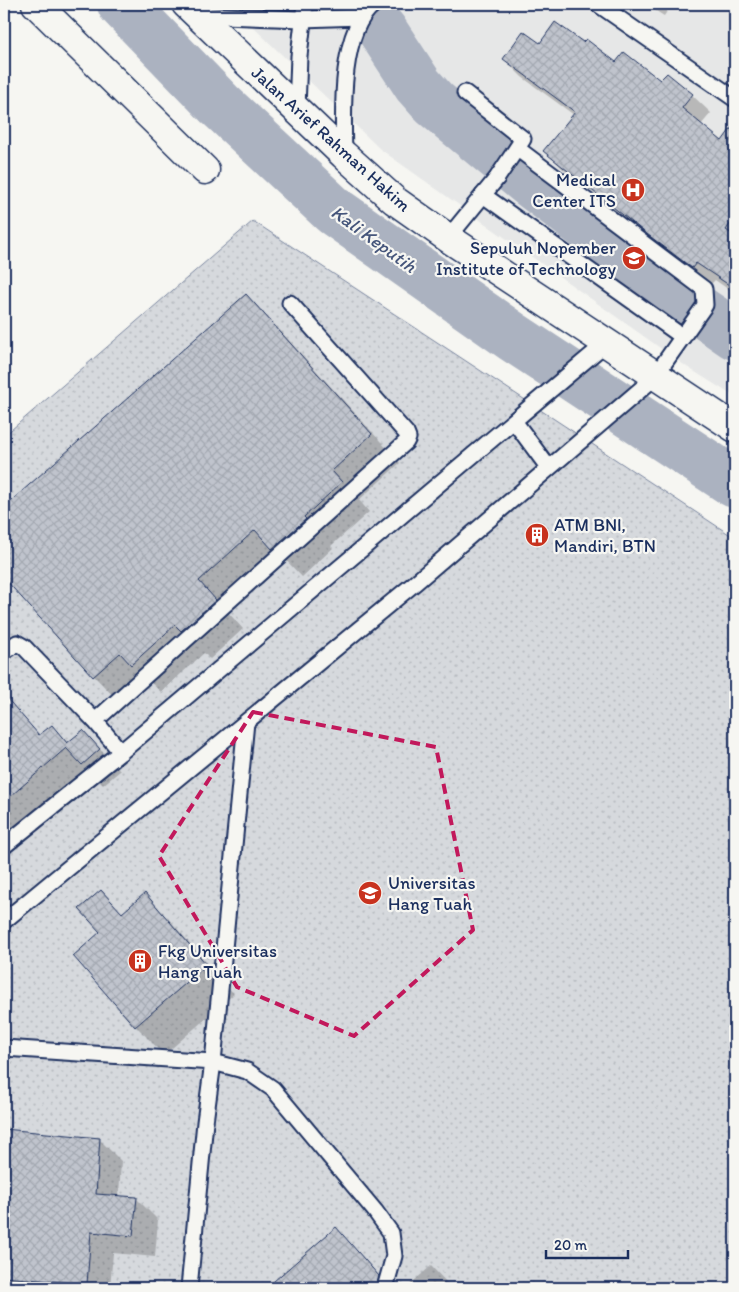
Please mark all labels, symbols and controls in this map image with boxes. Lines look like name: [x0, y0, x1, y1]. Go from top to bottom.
street label: Jalan Arief Rahman Hakim: [247, 62, 415, 216]
place label: Medical Center ITS: [532, 169, 616, 212]
hospital icon: Medical Center ITS: [620, 177, 646, 203]
water label: Kali Keputih: [327, 200, 422, 278]
place label: Sepuluh Nopember Institute of Technology: [436, 237, 617, 280]
school or university icon: Sepuluh Nopember Institute of Technology: [621, 245, 647, 271]
place label: ATM BNI, Mandiri, BTN: [554, 514, 656, 557]
building icon: ATM BNI, Mandiri, BTN: [524, 522, 550, 548]
place label: Universitas Hang Tuah: [388, 872, 476, 915]
school or university icon: Universitas Hang Tuah: [357, 880, 383, 906]
place label: Fkg Universitas Hang Tuah: [158, 940, 277, 983]
building icon: Fkg Universitas Hang Tuah: [127, 948, 153, 974]
scale bar: [546, 1227, 629, 1259]
text: 20 m: [554, 1236, 588, 1254]

